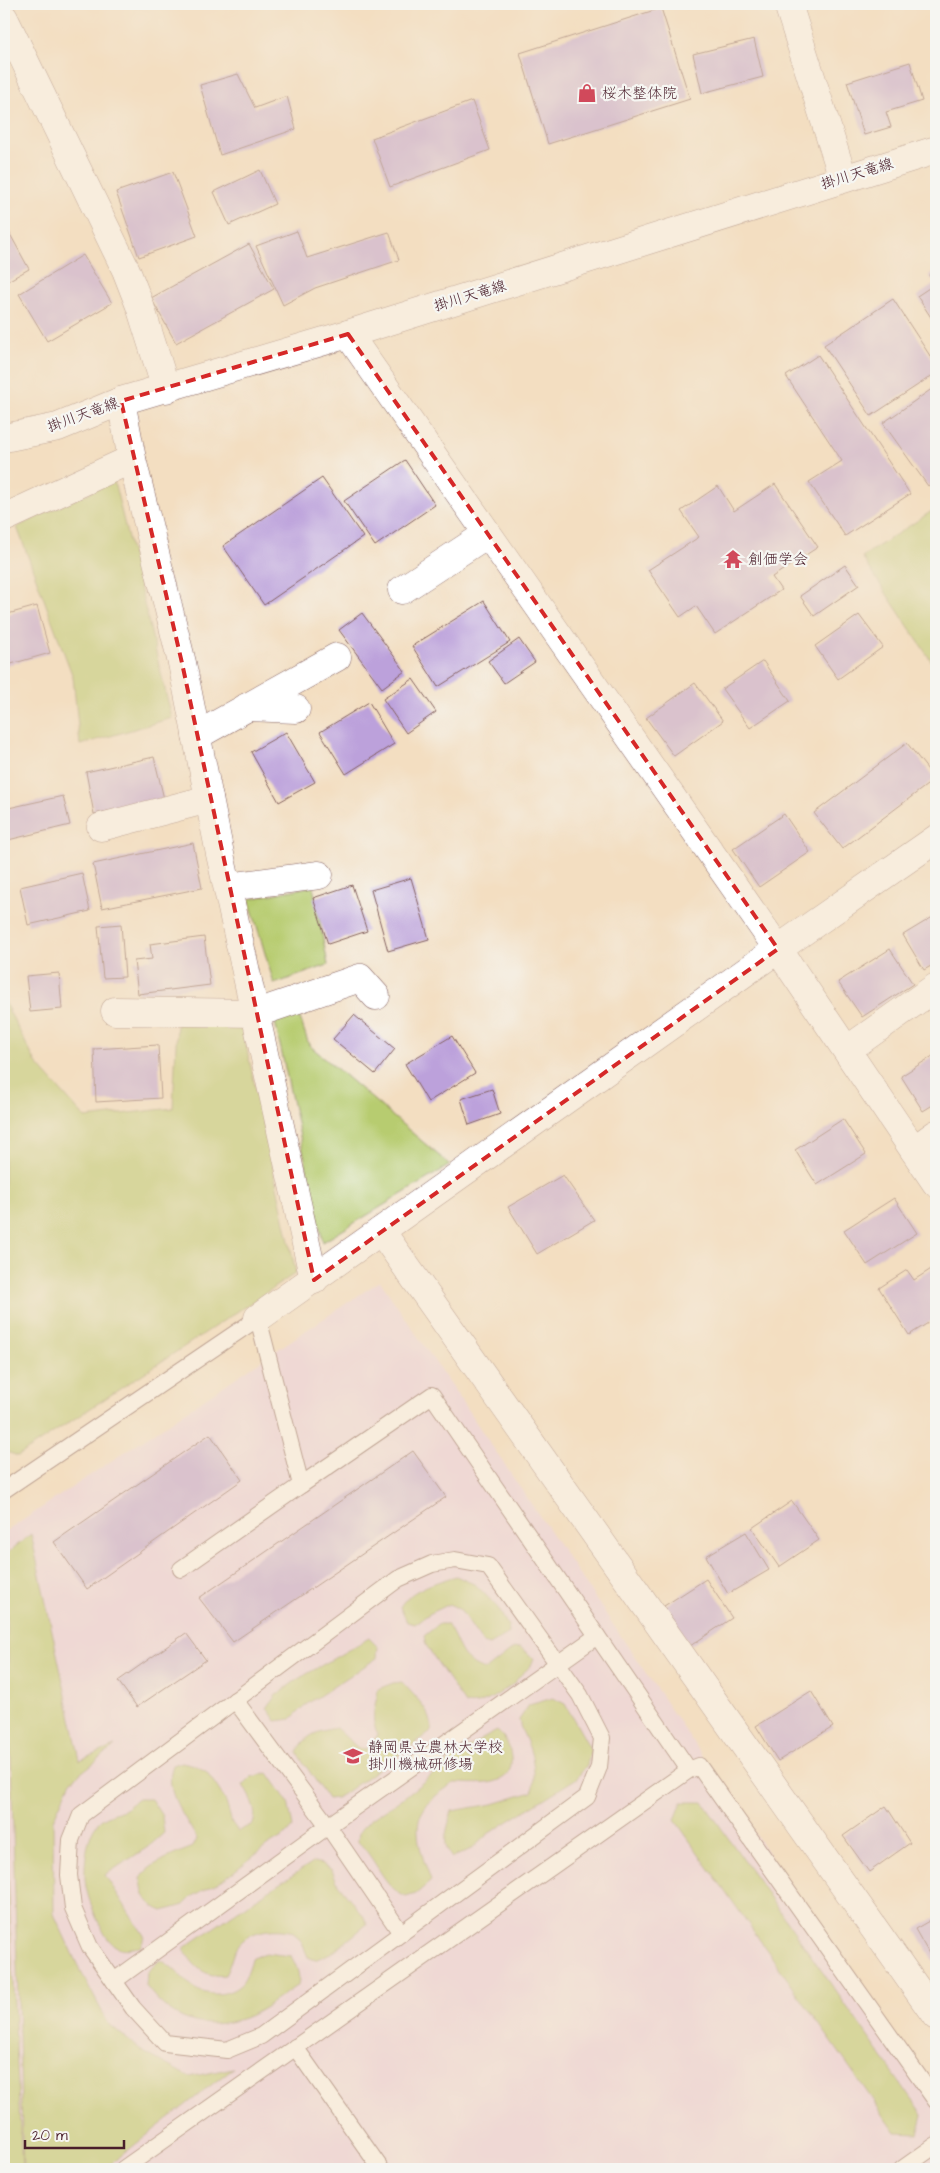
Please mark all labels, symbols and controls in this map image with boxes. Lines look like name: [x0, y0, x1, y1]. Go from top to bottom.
shop icon: 桜木整体院: [576, 82, 598, 104]
place label: 桜木整体院: [602, 83, 677, 104]
street label: 掛川天竜線: [818, 153, 896, 195]
street label: 掛川天竜線: [431, 275, 509, 317]
street label: 掛川天竜線: [44, 392, 122, 438]
temple icon: 創価学会: [722, 548, 744, 570]
place label: 創価学会: [748, 549, 808, 570]
place label: 静岡県立農林大学校 掛川機械研修場: [368, 1737, 503, 1775]
school or university icon: 静岡県立農林大学校 掛川機械研修場: [342, 1745, 364, 1767]
scale bar: [25, 2118, 124, 2150]
text: 20 m: [32, 2125, 68, 2146]

